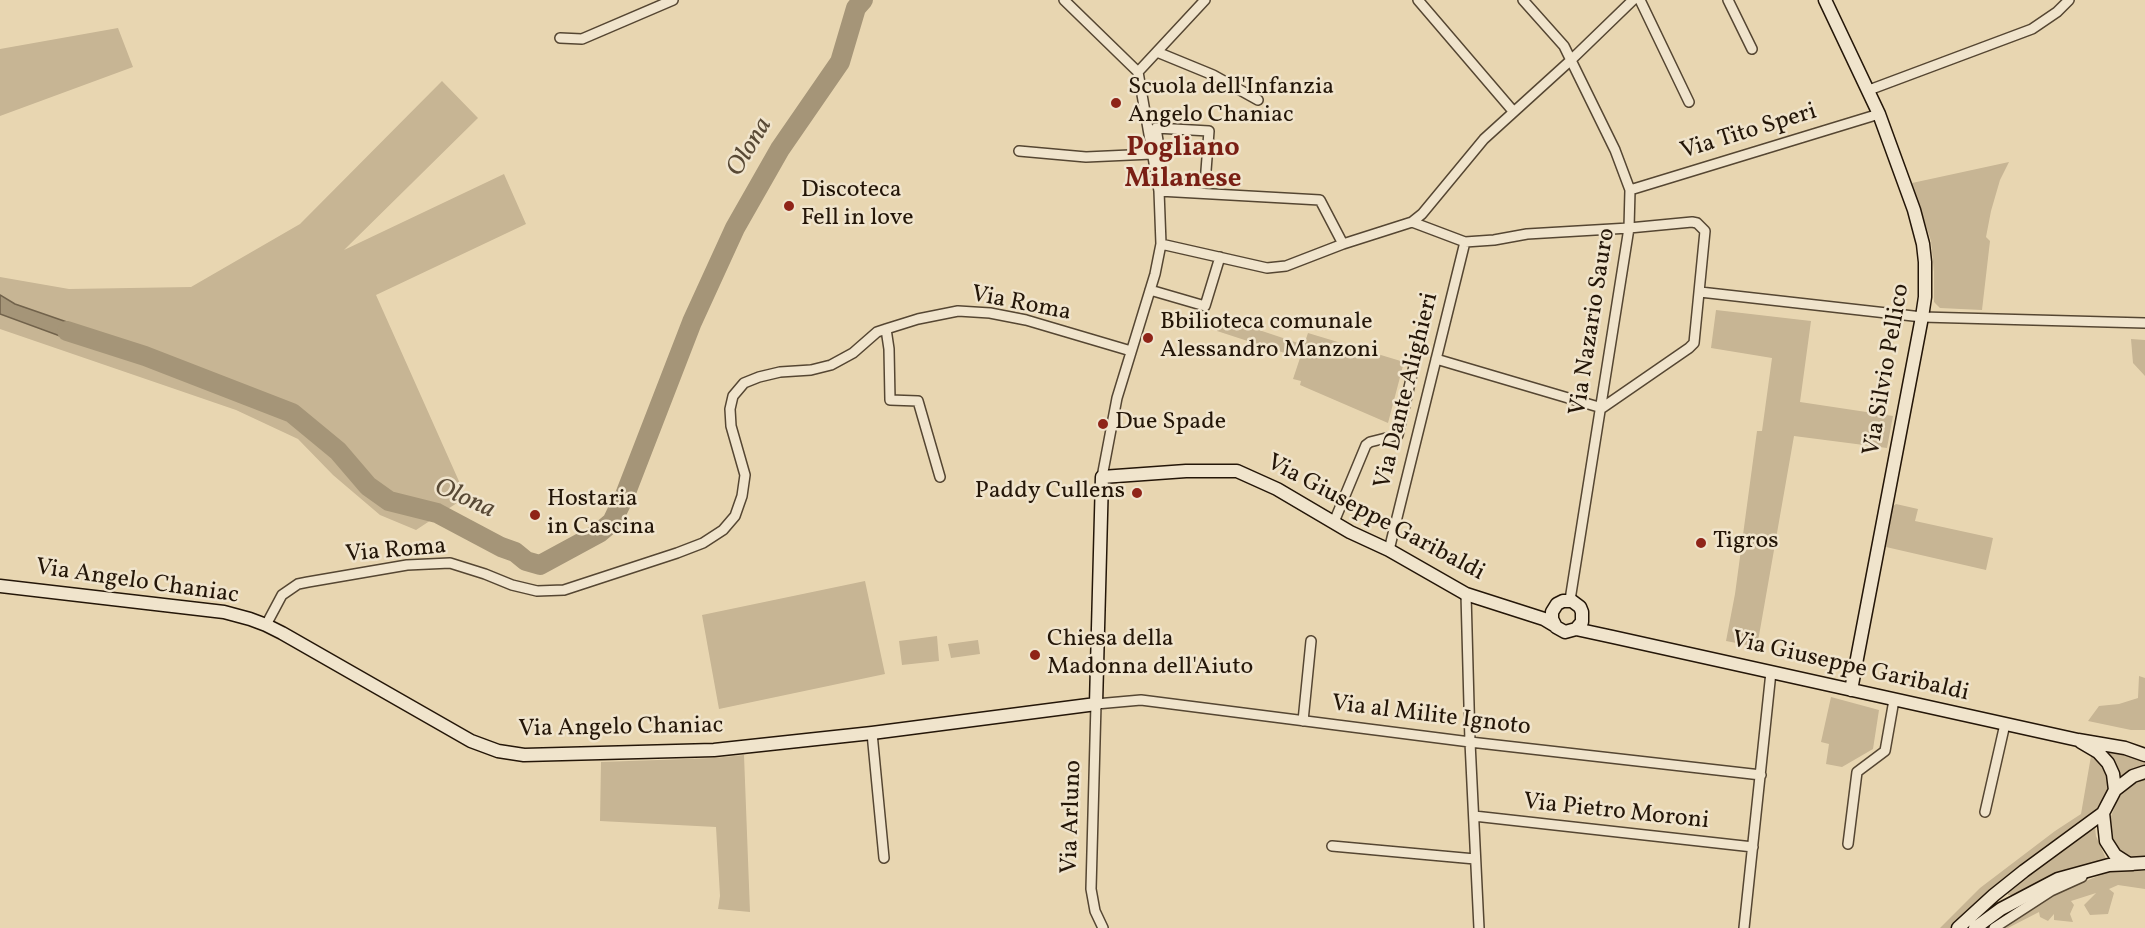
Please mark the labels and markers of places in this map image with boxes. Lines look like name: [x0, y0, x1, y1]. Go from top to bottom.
place label: Scuola dell'Infanzia Angelo Chaniac: [1128, 75, 1334, 131]
marker: Scuola dell'Infanzia Angelo Chaniac: [1109, 96, 1123, 110]
place label: Discoteca Fell in love: [801, 178, 914, 234]
marker: Discoteca Fell in love: [782, 199, 796, 213]
place label: Bbilioteca comunale Alessandro Manzoni: [1160, 310, 1378, 366]
marker: Bbilioteca comunale Alessandro Manzoni: [1141, 331, 1155, 345]
place label: Due Spade: [1115, 410, 1226, 438]
marker: Due Spade: [1096, 417, 1110, 431]
place label: Paddy Cullens: [975, 479, 1125, 507]
marker: Paddy Cullens: [1130, 486, 1144, 500]
place label: Hostaria in Cascina: [547, 487, 655, 543]
marker: Hostaria in Cascina: [528, 508, 542, 522]
place label: Tigros: [1713, 529, 1778, 557]
marker: Tigros: [1694, 536, 1708, 550]
place label: Chiesa della Madonna dell'Aiuto: [1047, 627, 1253, 683]
marker: Chiesa della Madonna dell'Aiuto: [1028, 648, 1042, 662]

